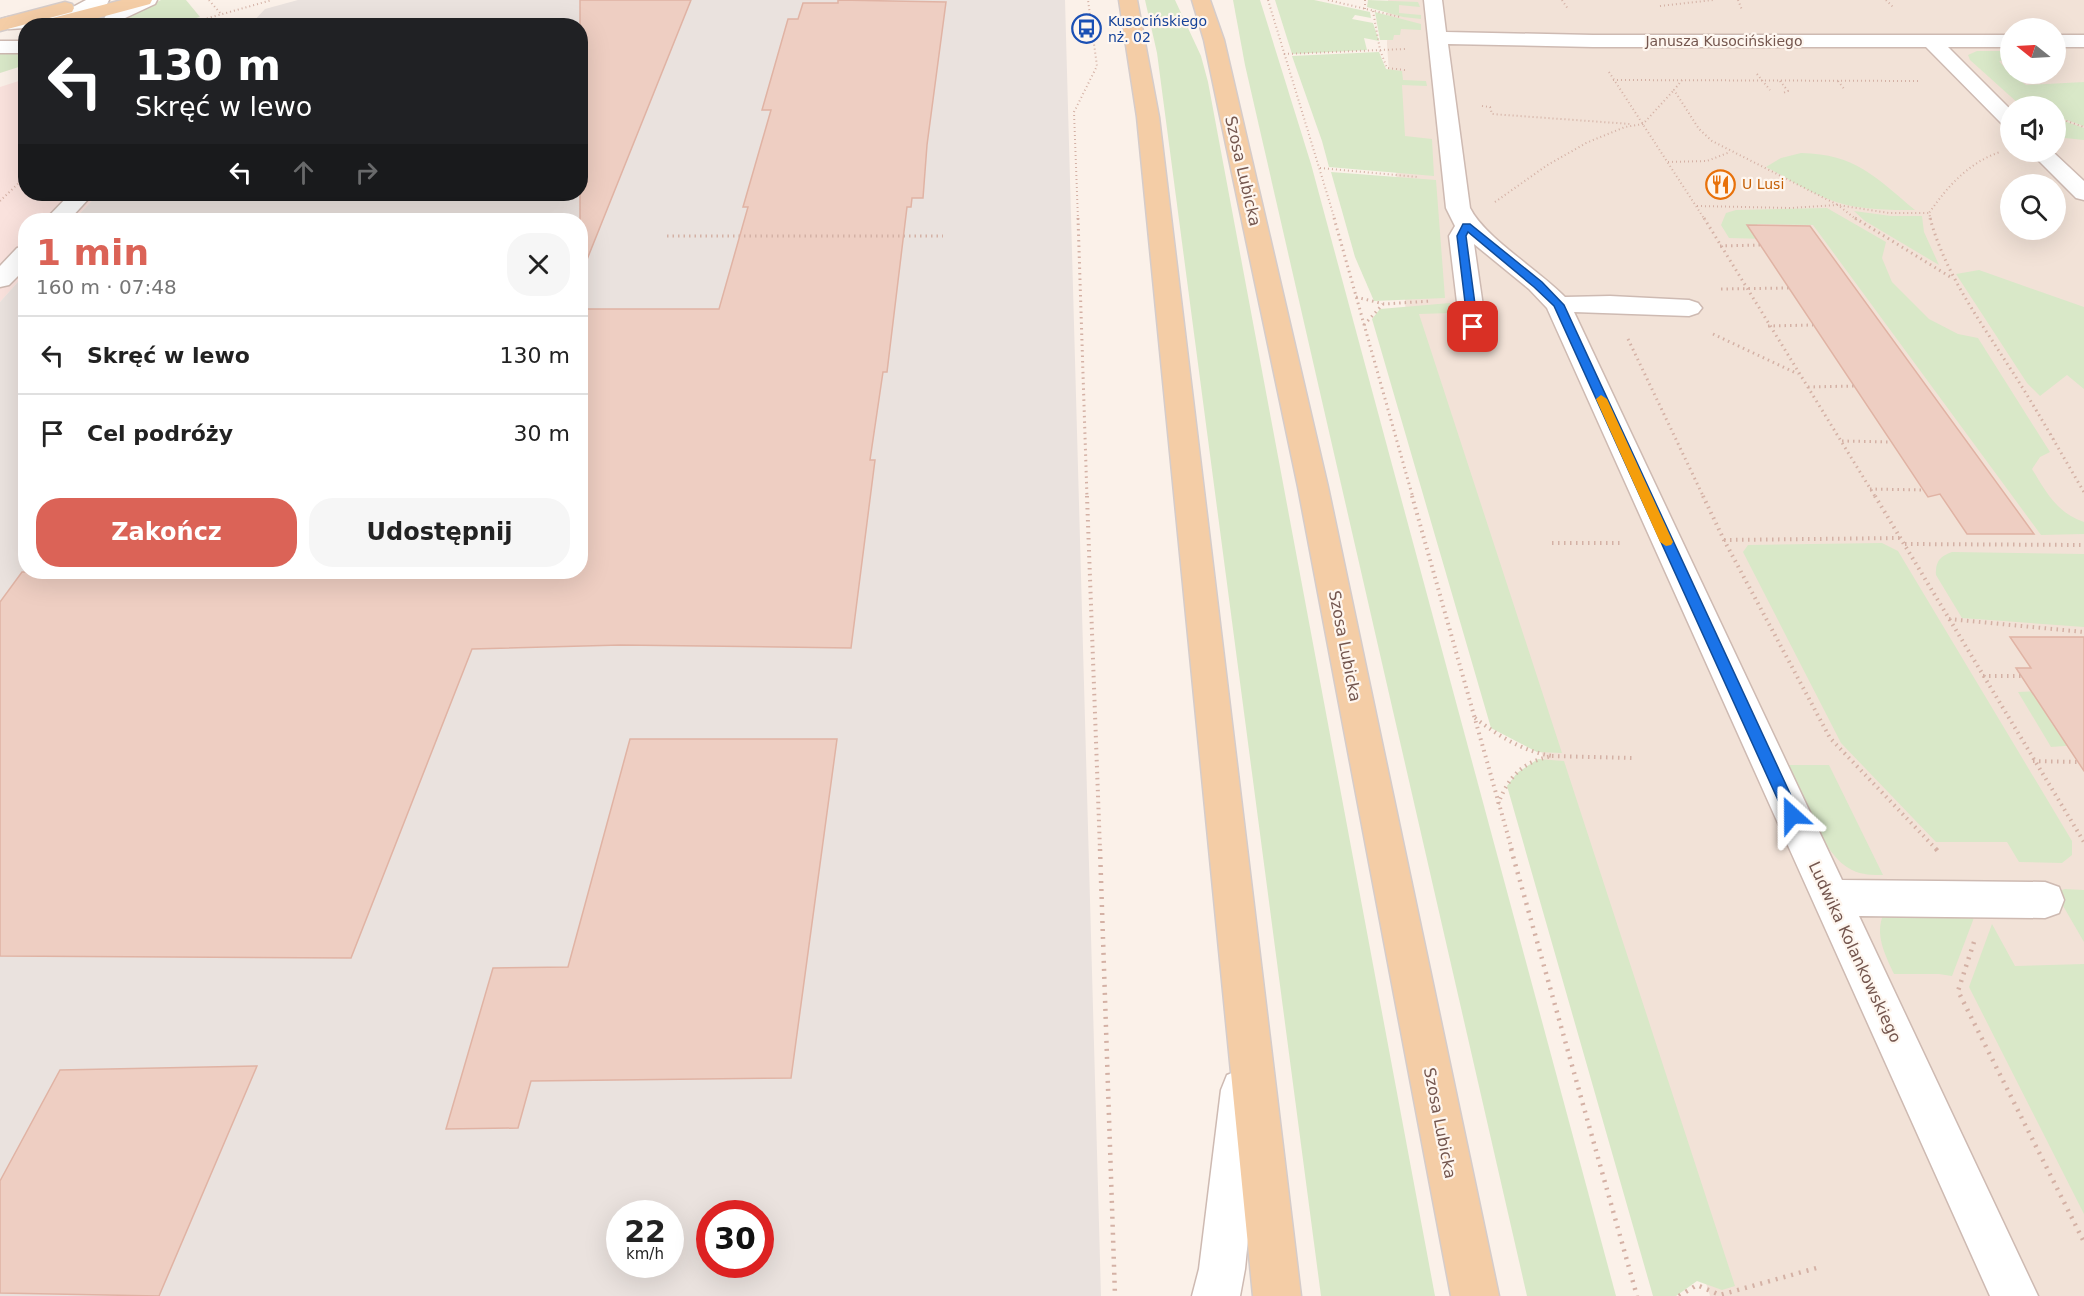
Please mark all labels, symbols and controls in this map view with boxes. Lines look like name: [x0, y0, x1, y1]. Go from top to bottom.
bus stop icon: Kusocińskiego nż. 02: [1071, 13, 1103, 45]
place label: Kusocińskiego nż. 02: [1108, 13, 1207, 45]
north arrow: [2000, 18, 2066, 84]
map controls: [2000, 18, 2066, 240]
street label: Janusza Kusocińskiego: [1644, 33, 1803, 49]
text: 130 m: [135, 41, 281, 90]
icon: left: [36, 42, 114, 120]
text: Skręć w lewo: [135, 91, 312, 122]
button: sound: [2000, 96, 2066, 162]
street label: Szosa Lubicka: [1221, 114, 1265, 228]
icon: left: [224, 156, 257, 189]
icon: ahead: [287, 156, 320, 189]
icon: right: [350, 156, 383, 189]
restaurant icon: U Lusi: [1705, 168, 1737, 200]
button: search: [2000, 174, 2066, 240]
place label: U Lusi: [1742, 176, 1784, 192]
text: 1 min: [36, 232, 149, 273]
button: close: [507, 233, 570, 296]
text: 160 m · 07:48: [36, 275, 177, 299]
pin: [1447, 301, 1498, 352]
icon: arrive: [1456, 310, 1489, 343]
icon: left: [36, 339, 69, 372]
text: Skręć w lewo: [87, 343, 250, 368]
text: 130 m: [500, 343, 570, 368]
icon: arrive: [36, 417, 69, 450]
text: Cel podróży: [87, 421, 233, 446]
text: 30 m: [514, 421, 570, 446]
button: Zakończ: [36, 498, 297, 567]
button: Udostępnij: [309, 498, 570, 567]
street label: Szosa Lubicka: [1325, 589, 1365, 703]
position arrow: [1760, 783, 1824, 847]
street label: Ludwika Kolankowskiego: [1805, 858, 1905, 1046]
street label: Szosa Lubicka: [1420, 1066, 1460, 1180]
speed limit sign: 30: [696, 1200, 774, 1278]
text: 22: [624, 1214, 666, 1249]
text: km/h: [626, 1245, 664, 1263]

